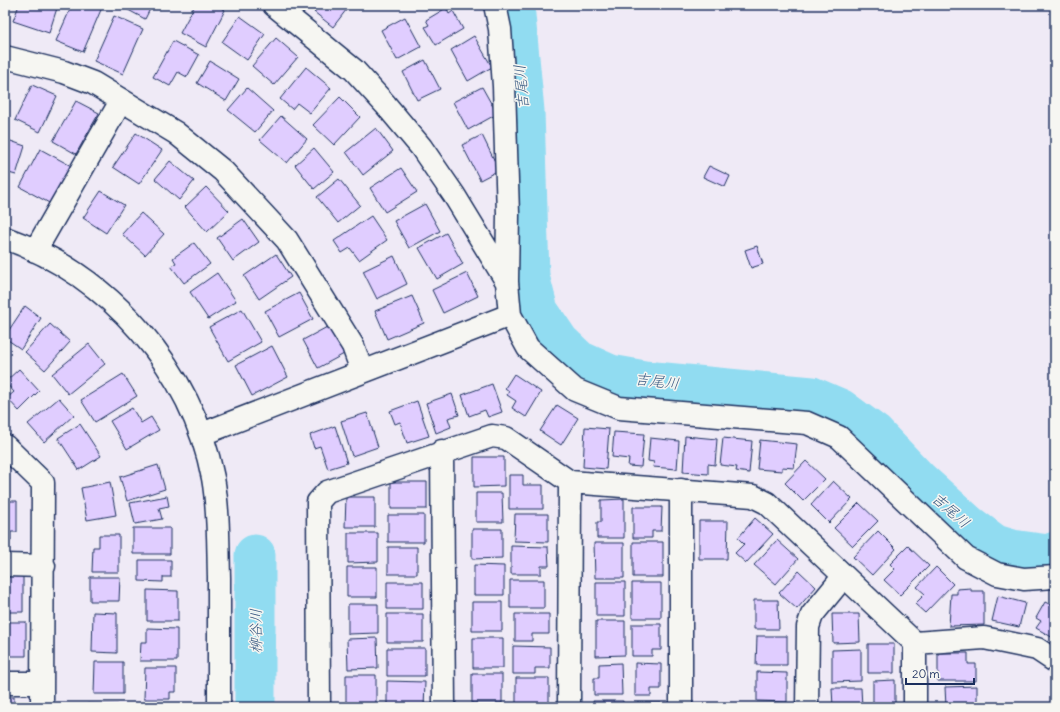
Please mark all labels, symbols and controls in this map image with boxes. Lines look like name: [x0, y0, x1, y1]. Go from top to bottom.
water label: 吉尾川: [510, 64, 532, 110]
water label: 吉尾川: [634, 369, 680, 393]
water label: 吉尾川: [928, 488, 974, 532]
water label: 柳谷川: [246, 608, 265, 654]
scale bar: [906, 660, 974, 686]
text: 20 m: [912, 666, 940, 681]

